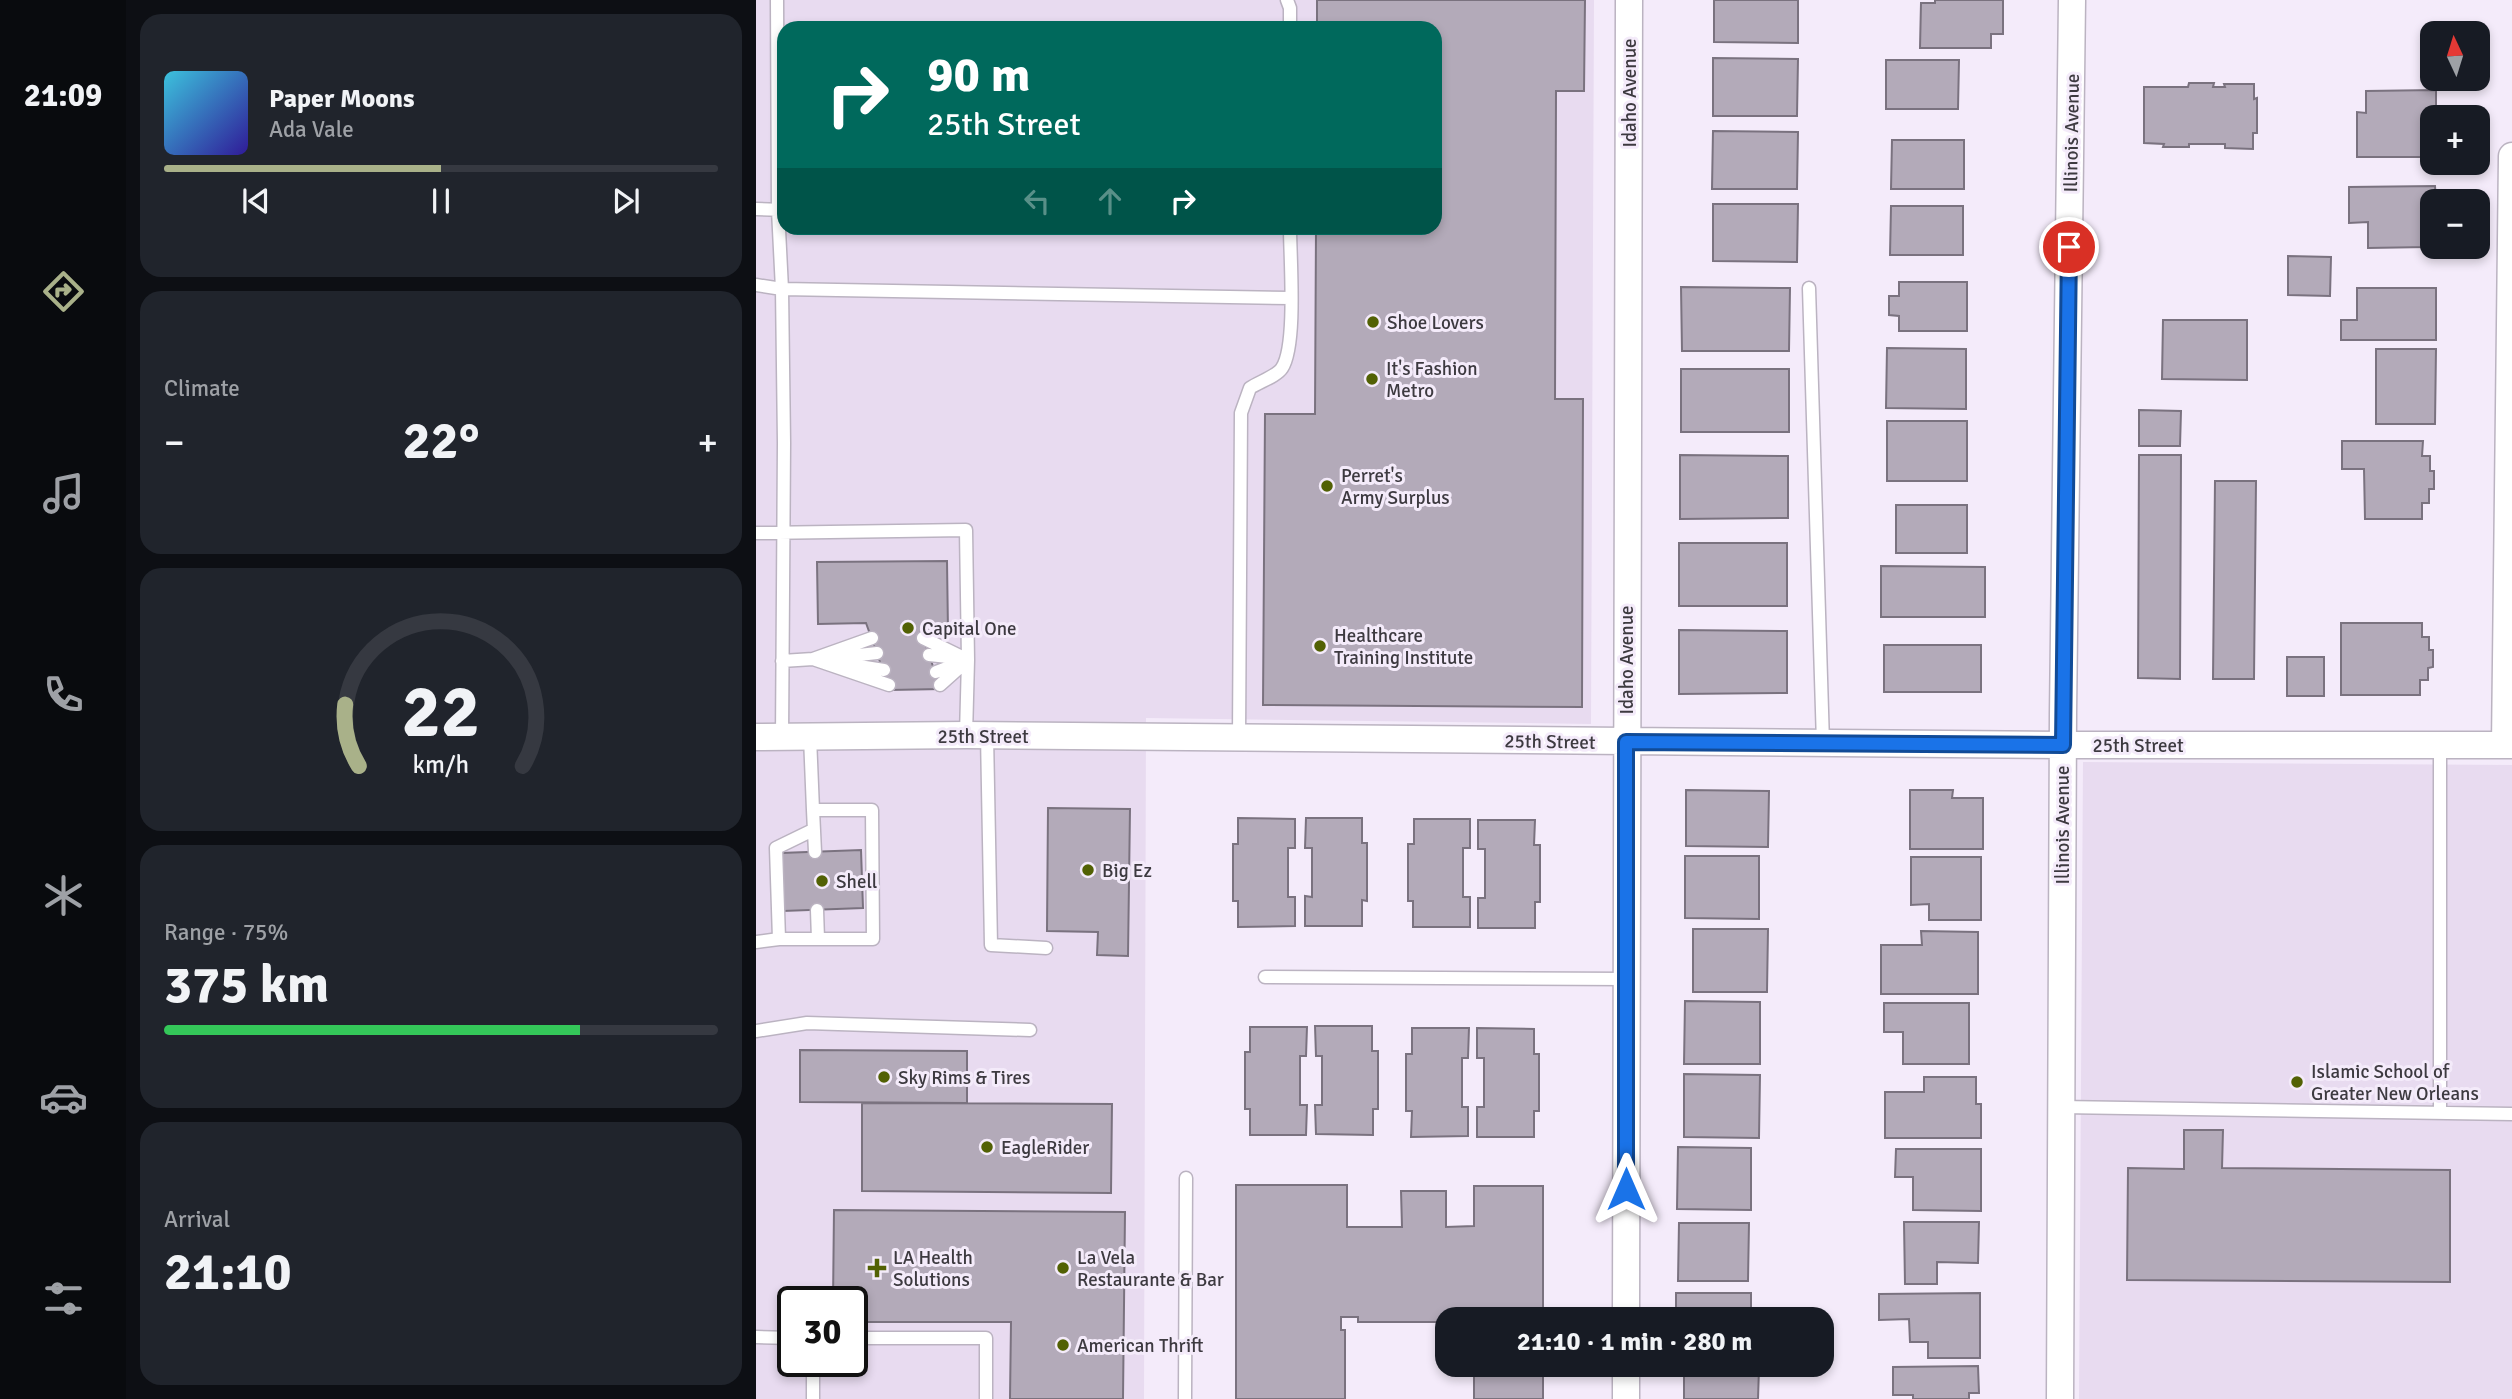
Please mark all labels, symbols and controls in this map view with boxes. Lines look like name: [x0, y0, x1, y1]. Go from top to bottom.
north arrow: [2420, 21, 2490, 91]
map controls: [2420, 21, 2490, 259]
street label: Idaho Avenue: [1618, 38, 1642, 148]
text: 90 m: [927, 45, 1030, 105]
icon: right: [812, 49, 903, 140]
street label: Illinois Avenue: [2059, 73, 2085, 193]
text: 21:09: [24, 76, 102, 115]
text: Paper Moons: [269, 83, 415, 115]
text: 25th Street: [927, 105, 1081, 144]
button: +: [2420, 105, 2490, 175]
text: Ada Vale: [269, 115, 354, 144]
icon: previous: [237, 182, 275, 220]
icon: pause: [422, 182, 460, 220]
icon: next: [607, 182, 645, 220]
icon: left: [1018, 182, 1056, 220]
icon: ahead: [1091, 182, 1129, 220]
icon: right: [1164, 182, 1202, 220]
button: −: [2420, 189, 2490, 259]
pin: [2039, 217, 2099, 277]
icon: arrive: [2050, 228, 2088, 266]
icon: directions: [39, 267, 88, 316]
place label: Shoe Lovers: [1387, 311, 1484, 335]
marker: Shoe Lovers: [1365, 314, 1381, 330]
place label: It's Fashion Metro: [1386, 357, 1478, 403]
marker: It's Fashion Metro: [1364, 371, 1380, 387]
text: Climate: [164, 374, 240, 403]
text: 22°: [403, 409, 479, 473]
text: −: [164, 419, 185, 466]
text: +: [697, 419, 718, 466]
place label: Perret's Army Surplus: [1341, 464, 1450, 510]
icon: music: [39, 469, 88, 518]
marker: Perret's Army Surplus: [1319, 478, 1335, 494]
street label: Idaho Avenue: [1615, 605, 1639, 715]
place label: Capital One: [922, 617, 1017, 641]
marker: Capital One: [900, 620, 916, 636]
place label: Healthcare Training Institute: [1334, 624, 1473, 670]
marker: Healthcare Training Institute: [1312, 638, 1328, 654]
text: 22: [402, 668, 480, 757]
icon: phone: [39, 670, 88, 719]
street label: 25th Street: [937, 725, 1029, 749]
street label: 25th Street: [1504, 729, 1596, 755]
street label: 25th Street: [2092, 734, 2184, 758]
text: km/h: [413, 748, 469, 779]
street label: Illinois Avenue: [2051, 766, 2075, 884]
place label: Big Ez: [1102, 859, 1152, 883]
marker: Big Ez: [1080, 862, 1096, 878]
place label: Shell: [836, 870, 877, 894]
icon: climate: [39, 871, 88, 920]
marker: Shell: [814, 873, 830, 889]
text: Range · 75%: [164, 918, 288, 947]
text: 375 km: [164, 953, 329, 1017]
place label: Islamic School of Greater New Orleans: [2311, 1060, 2479, 1106]
place label: Sky Rims & Tires: [898, 1066, 1030, 1090]
marker: Sky Rims & Tires: [876, 1069, 892, 1085]
icon: car: [39, 1073, 88, 1122]
marker: Islamic School of Greater New Orleans: [2289, 1074, 2305, 1090]
place label: EagleRider: [1001, 1136, 1089, 1160]
marker: EagleRider: [979, 1139, 995, 1155]
position arrow: [1589, 1152, 1663, 1226]
text: Arrival: [164, 1205, 230, 1234]
text: 21:10: [164, 1240, 292, 1304]
place label: LA Health Solutions: [893, 1246, 973, 1292]
place label: La Vela Restaurante & Bar: [1077, 1246, 1224, 1292]
marker: LA Health Solutions: [867, 1258, 887, 1278]
marker: La Vela Restaurante & Bar: [1055, 1260, 1071, 1276]
icon: filters: [39, 1274, 88, 1323]
speed limit sign: 30: [777, 1286, 868, 1377]
text: 21:10 · 1 min · 280 m: [1517, 1326, 1752, 1358]
place label: American Thrift: [1077, 1334, 1203, 1358]
marker: American Thrift: [1055, 1337, 1071, 1353]

